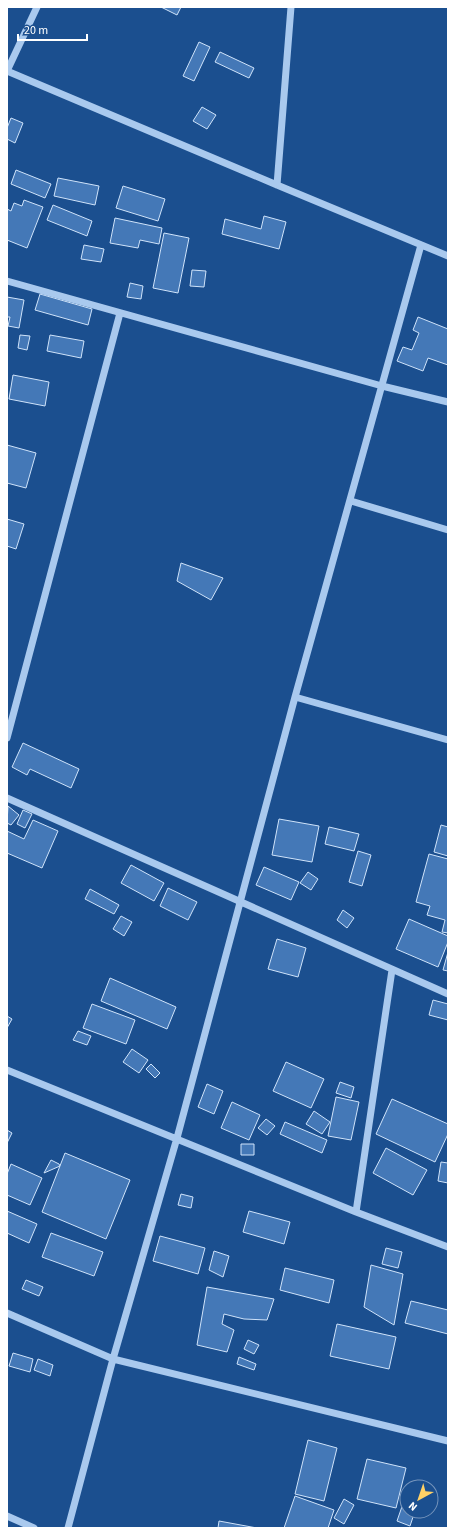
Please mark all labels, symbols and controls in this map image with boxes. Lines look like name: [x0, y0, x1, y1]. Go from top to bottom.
scale bar: [18, 16, 87, 42]
text: 20 m: [24, 22, 48, 39]
north arrow: [399, 1479, 439, 1519]
text: N: [405, 1498, 421, 1514]

